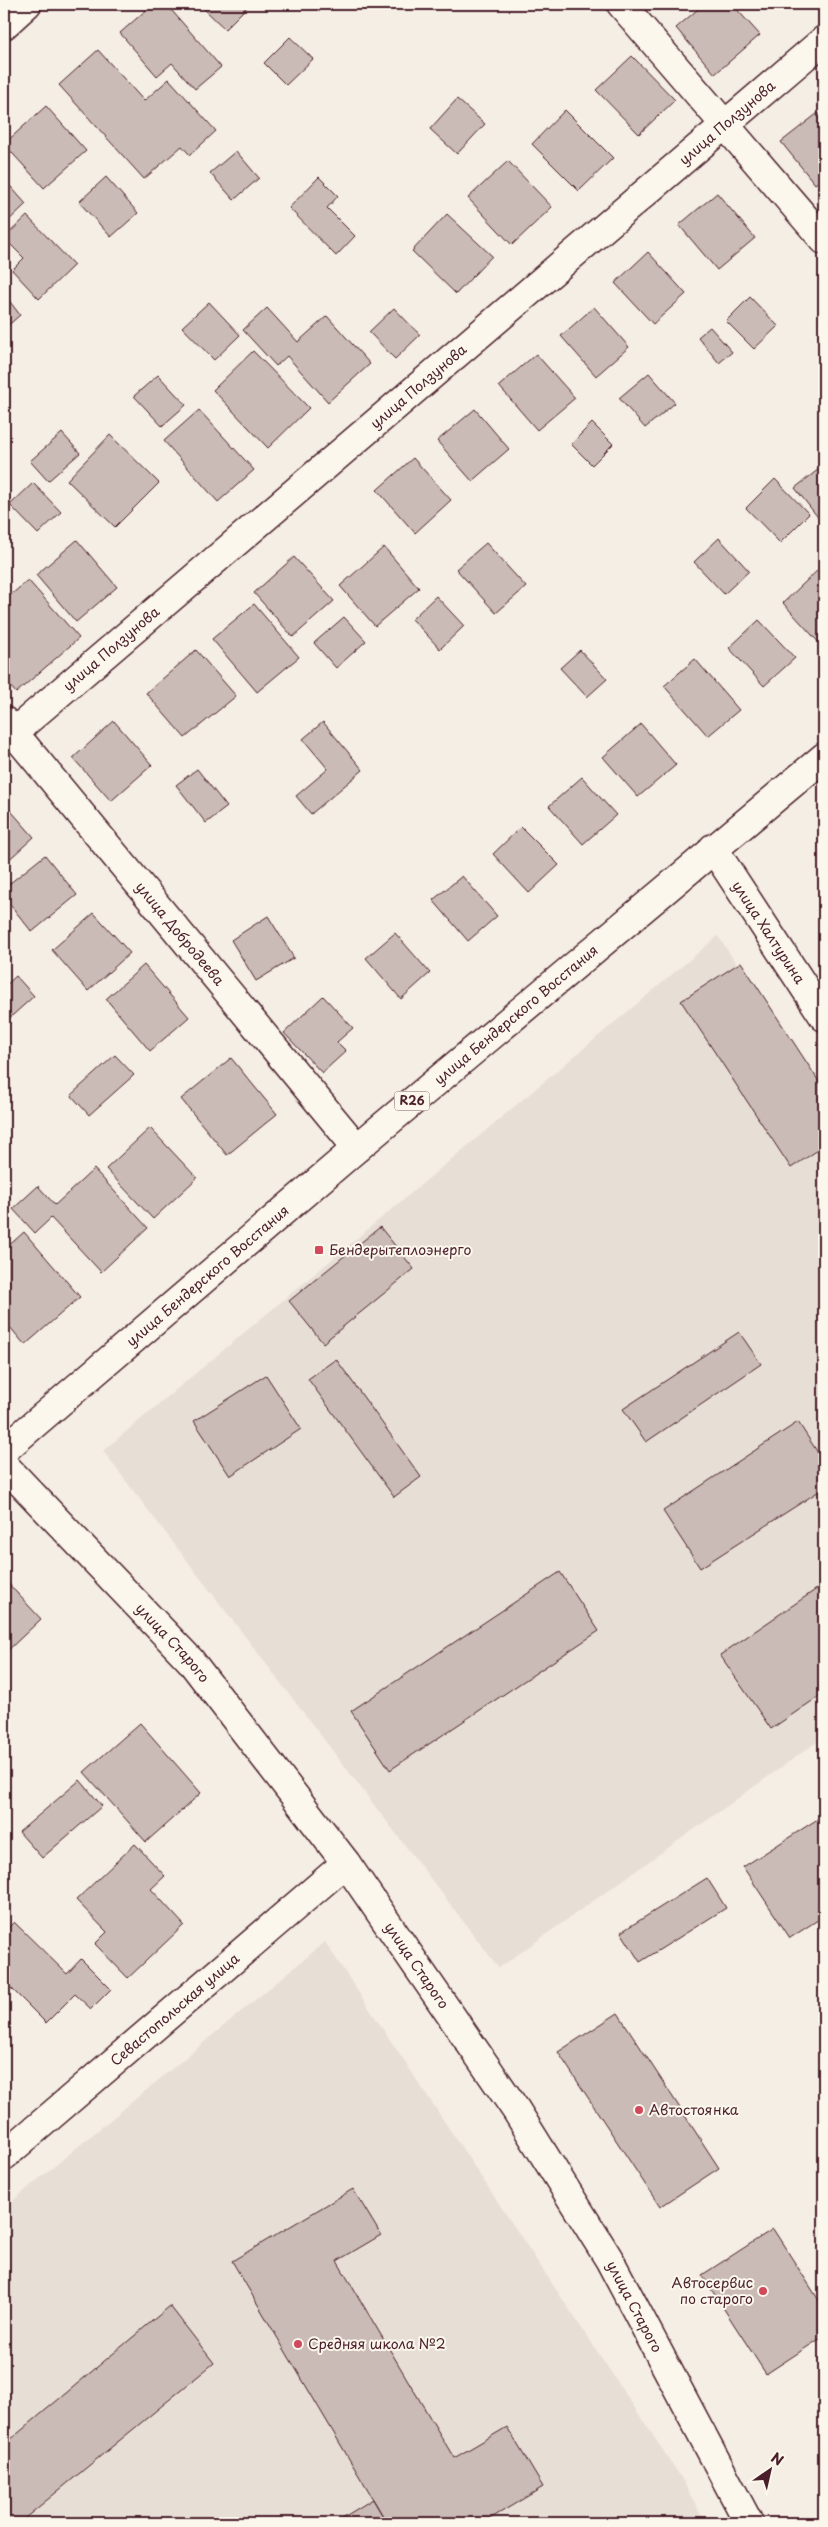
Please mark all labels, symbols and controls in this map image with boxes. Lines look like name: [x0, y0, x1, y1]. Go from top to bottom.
street label: улица Ползунова: [674, 75, 780, 170]
street label: улица Ползунова: [365, 339, 471, 433]
street label: улица Ползунова: [58, 601, 164, 696]
street label: улица Добродеева: [131, 877, 230, 990]
street label: улица Халтурина: [727, 877, 811, 988]
street label: улица Бендерского Восстания: [429, 940, 602, 1089]
road number: R26: [394, 1092, 430, 1110]
street label: улица Бендерского Восстания: [121, 1200, 293, 1351]
place label: Бендерытеплоэнерго: [329, 1239, 471, 1260]
marker: Бендерытеплоэнерго: [313, 1244, 325, 1256]
street label: улица Старого: [131, 1598, 215, 1687]
street label: улица Старого: [380, 1918, 454, 2013]
street label: Севастопольская улица: [105, 1948, 244, 2071]
place label: Автостоянка: [649, 2099, 739, 2120]
marker: Автостоянка: [633, 2104, 645, 2116]
street label: улица Старого: [602, 2257, 668, 2356]
place label: Автосервис по старого: [672, 2272, 753, 2309]
marker: Автосервис по старого: [757, 2285, 769, 2297]
place label: Средняя школа №2: [308, 2333, 446, 2354]
marker: Средняя школа №2: [292, 2338, 304, 2350]
north arrow: [746, 2444, 796, 2494]
text: N: [767, 2447, 788, 2471]

